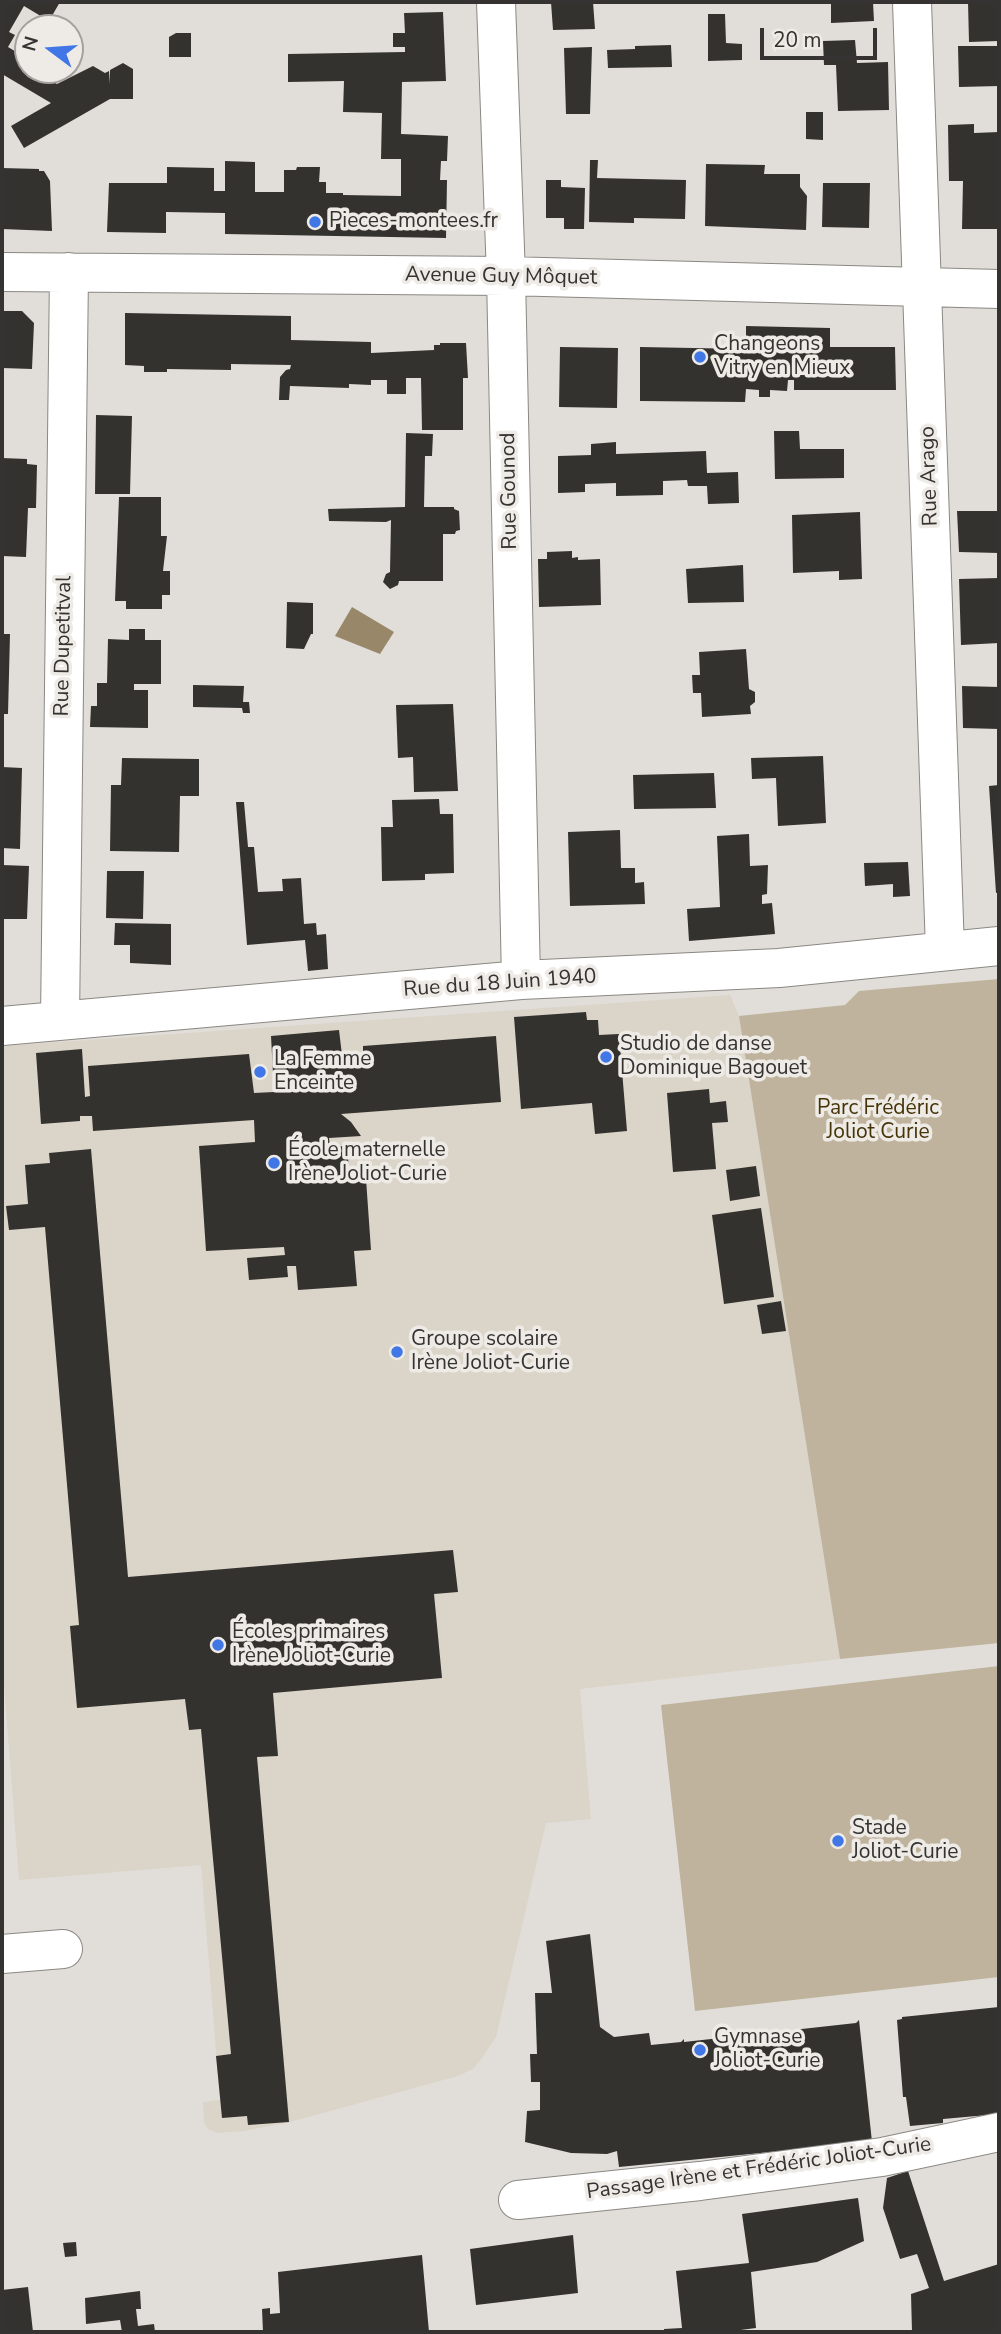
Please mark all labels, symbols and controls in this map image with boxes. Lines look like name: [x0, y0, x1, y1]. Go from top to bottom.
north arrow: [14, 14, 84, 84]
scale bar: [763, 14, 880, 58]
text: 20 m: [773, 26, 822, 54]
text: N: [16, 33, 45, 54]
place label: Pieces-montees.fr: [329, 209, 498, 235]
marker: Pieces-montees.fr: [307, 214, 323, 230]
street label: Avenue Guy Môquet: [405, 263, 597, 291]
place label: Changeons Vitry en Mieux: [714, 332, 850, 382]
marker: Changeons Vitry en Mieux: [692, 349, 708, 365]
street label: Rue Arago: [916, 425, 944, 527]
street label: Rue Gounod: [496, 432, 524, 550]
street label: Rue Dupetitval: [50, 575, 78, 717]
street label: Rue du 18 Juin 1940: [403, 965, 597, 1003]
place label: Studio de danse Dominique Bagouet: [620, 1032, 807, 1082]
place label: La Femme Enceinte: [274, 1047, 371, 1097]
marker: Studio de danse Dominique Bagouet: [598, 1049, 614, 1065]
marker: La Femme Enceinte: [252, 1064, 268, 1080]
park label: Parc Frédéric Joliot Curie: [817, 1096, 939, 1146]
place label: École maternelle Irène Joliot-Curie: [288, 1138, 447, 1188]
marker: École maternelle Irène Joliot-Curie: [266, 1155, 282, 1171]
place label: Groupe scolaire Irène Joliot-Curie: [411, 1327, 570, 1377]
marker: Groupe scolaire Irène Joliot-Curie: [389, 1344, 405, 1360]
place label: Écoles primaires Irène Joliot-Curie: [232, 1620, 391, 1670]
marker: Écoles primaires Irène Joliot-Curie: [210, 1637, 226, 1653]
place label: Stade Joliot-Curie: [852, 1816, 958, 1866]
marker: Stade Joliot-Curie: [830, 1833, 846, 1849]
place label: Gymnase Joliot-Curie: [714, 2025, 820, 2075]
marker: Gymnase Joliot-Curie: [692, 2042, 708, 2058]
street label: Passage Irène et Frédéric Joliot-Curie: [585, 2132, 933, 2206]

